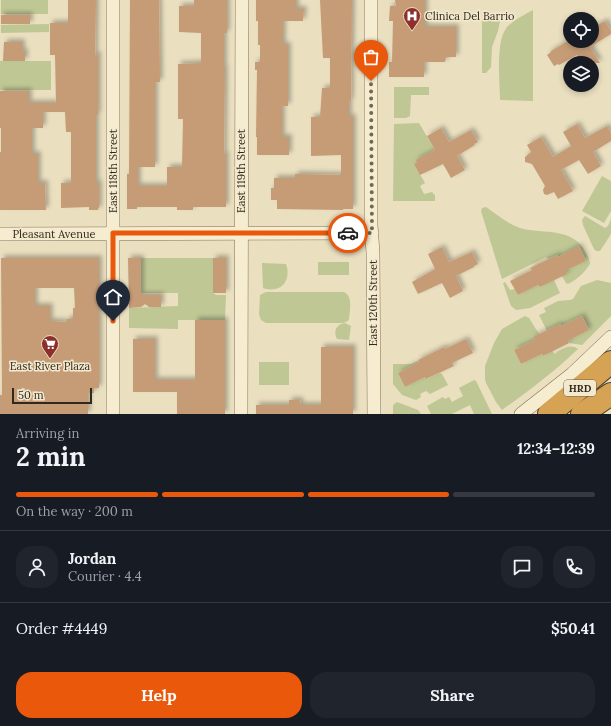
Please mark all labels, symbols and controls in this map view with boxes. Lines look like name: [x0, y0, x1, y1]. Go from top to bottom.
hospital icon: Clinica Del Barrio: [402, 6, 422, 31]
place label: Clinica Del Barrio: [425, 9, 515, 23]
map controls: [563, 12, 599, 92]
button: locate: [563, 12, 599, 48]
pin: [354, 40, 388, 81]
icon: bag: [360, 46, 382, 68]
button: layers: [563, 56, 599, 92]
street label: East 118th Street: [106, 128, 120, 213]
street label: East 119th Street: [234, 128, 248, 213]
courier: [328, 213, 368, 253]
icon: car: [337, 222, 359, 244]
street label: Pleasant Avenue: [12, 227, 96, 241]
street label: East 120th Street: [366, 259, 380, 346]
pin: [96, 280, 130, 321]
icon: home: [102, 286, 124, 308]
supermarket icon: East River Plaza: [40, 334, 60, 359]
place label: East River Plaza: [10, 359, 91, 373]
road number: HRD: [564, 380, 596, 396]
scale bar: [12, 386, 92, 405]
text: 50 m: [18, 388, 44, 402]
text: Arriving in: [16, 425, 79, 442]
text: 12:34–12:39: [517, 439, 595, 458]
text: 2 min: [16, 440, 86, 473]
text: On the way · 200 m: [16, 503, 133, 520]
button: person: [16, 546, 58, 588]
button: chat: [501, 546, 543, 588]
button: phone: [553, 546, 595, 588]
text: Jordan: [68, 549, 116, 568]
text: Courier · 4.4: [68, 568, 142, 585]
text: Order #4449: [16, 619, 107, 638]
text: $50.41: [551, 619, 595, 638]
button: Help: [16, 672, 302, 718]
button: Share: [310, 672, 595, 718]

